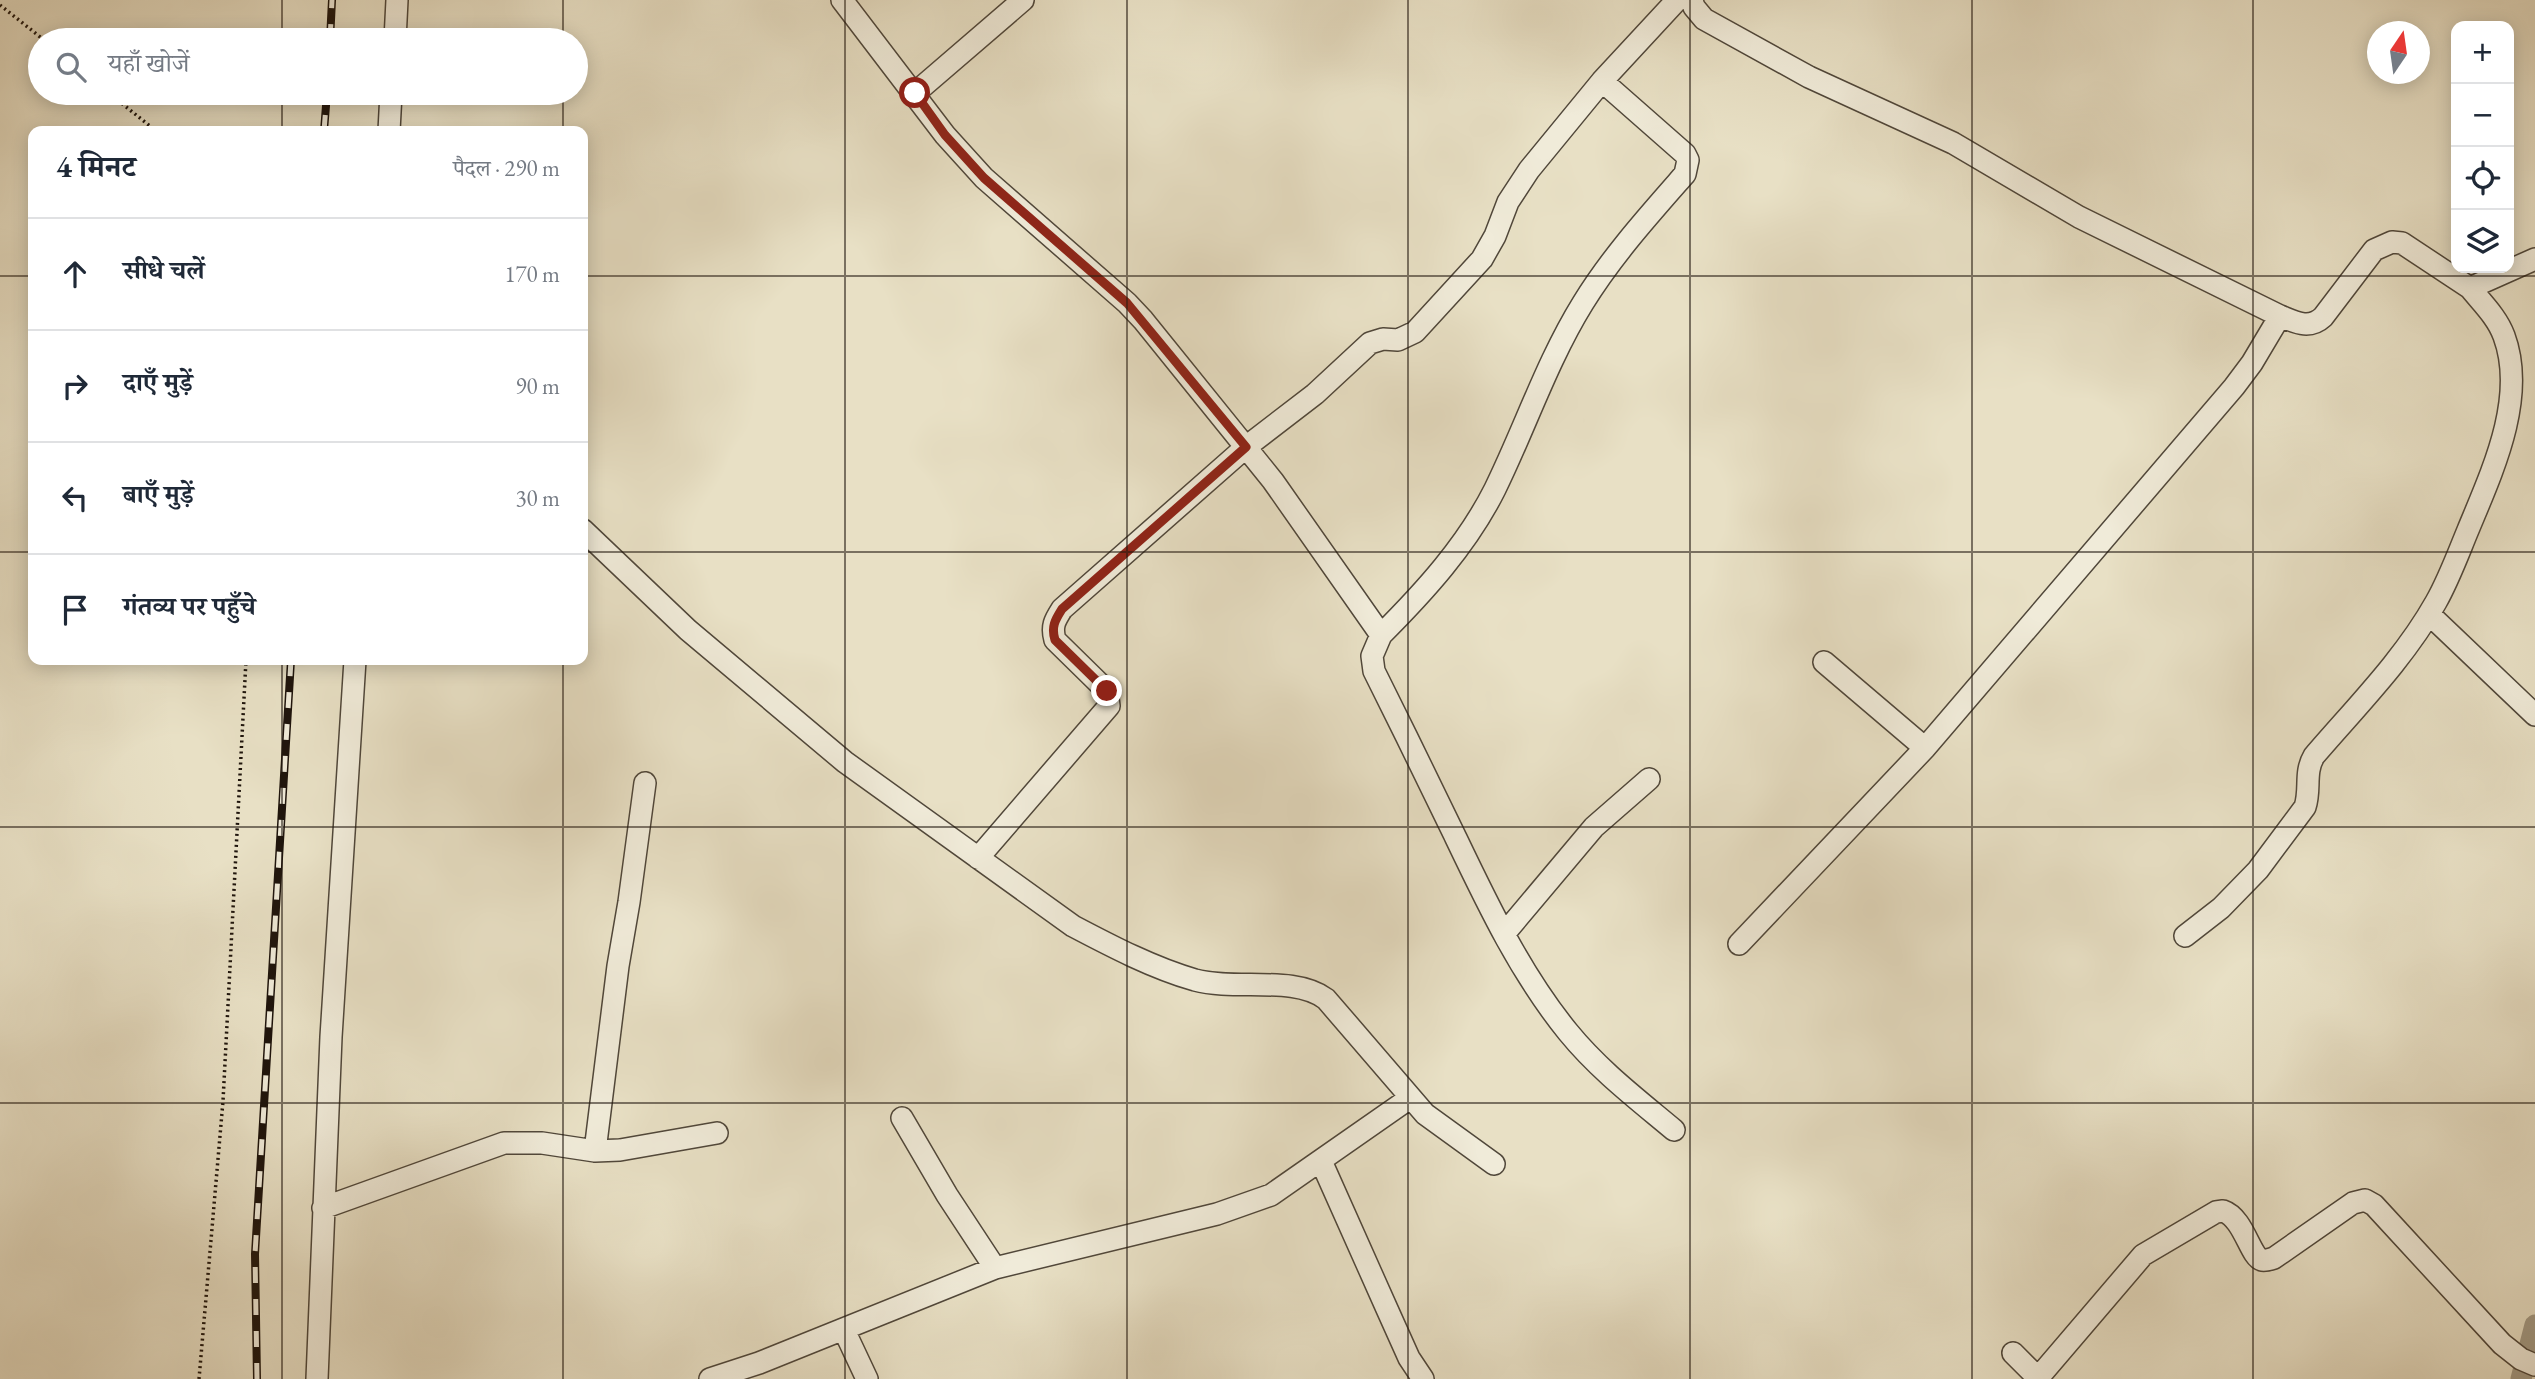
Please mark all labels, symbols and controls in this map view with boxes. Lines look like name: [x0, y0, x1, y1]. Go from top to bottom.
north arrow: [2367, 21, 2430, 84]
map controls: [2451, 21, 2514, 273]
button: +: [2451, 21, 2514, 84]
search box: [28, 28, 588, 105]
text: यहाँ खोजें: [108, 46, 189, 80]
icon: search: [52, 48, 90, 86]
route start: [899, 77, 930, 108]
button: −: [2451, 84, 2514, 147]
text: 4 मिनट: [56, 147, 136, 186]
button: locate: [2451, 147, 2514, 210]
text: पैदल · 290 m: [453, 153, 560, 183]
button: layers: [2451, 210, 2514, 273]
text: सीधे चलें: [123, 253, 205, 287]
icon: ahead: [56, 255, 94, 293]
text: 170 m: [504, 259, 560, 289]
text: दाएँ मुड़ें: [123, 365, 193, 399]
icon: right: [56, 367, 94, 405]
text: 90 m: [515, 371, 560, 401]
text: बाएँ मुड़ें: [123, 477, 194, 511]
icon: left: [56, 479, 94, 517]
text: 30 m: [515, 483, 560, 513]
text: गंतव्य पर पहुँचे: [123, 589, 256, 623]
icon: arrive: [56, 591, 94, 629]
route end: [1091, 675, 1122, 706]

